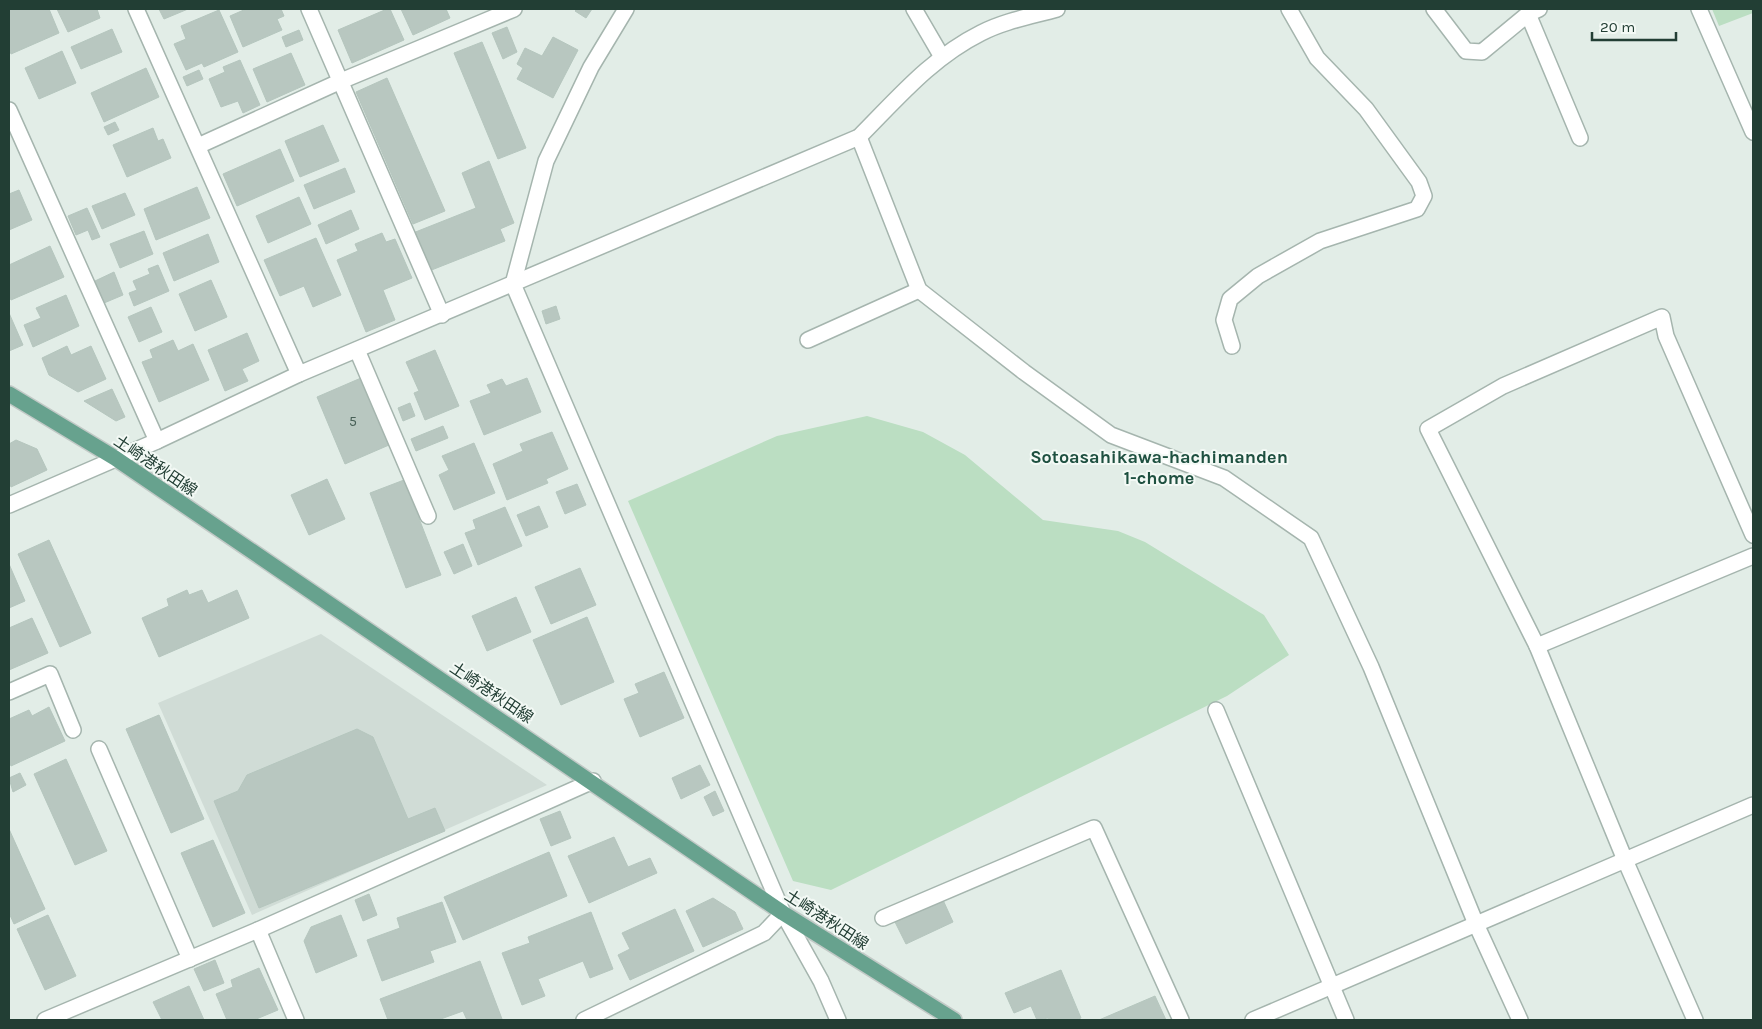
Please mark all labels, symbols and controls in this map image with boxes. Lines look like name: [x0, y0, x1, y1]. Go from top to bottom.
scale bar: [1592, 10, 1676, 42]
text: 20 m: [1600, 18, 1635, 36]
house number: 5: [349, 413, 357, 430]
street label: 土崎港秋田線: [111, 431, 201, 500]
district label: Sotoasahikawa-hachimanden 1-chome: [1030, 446, 1288, 489]
street label: 土崎港秋田線: [447, 658, 537, 727]
street label: 土崎港秋田線: [781, 885, 872, 954]

